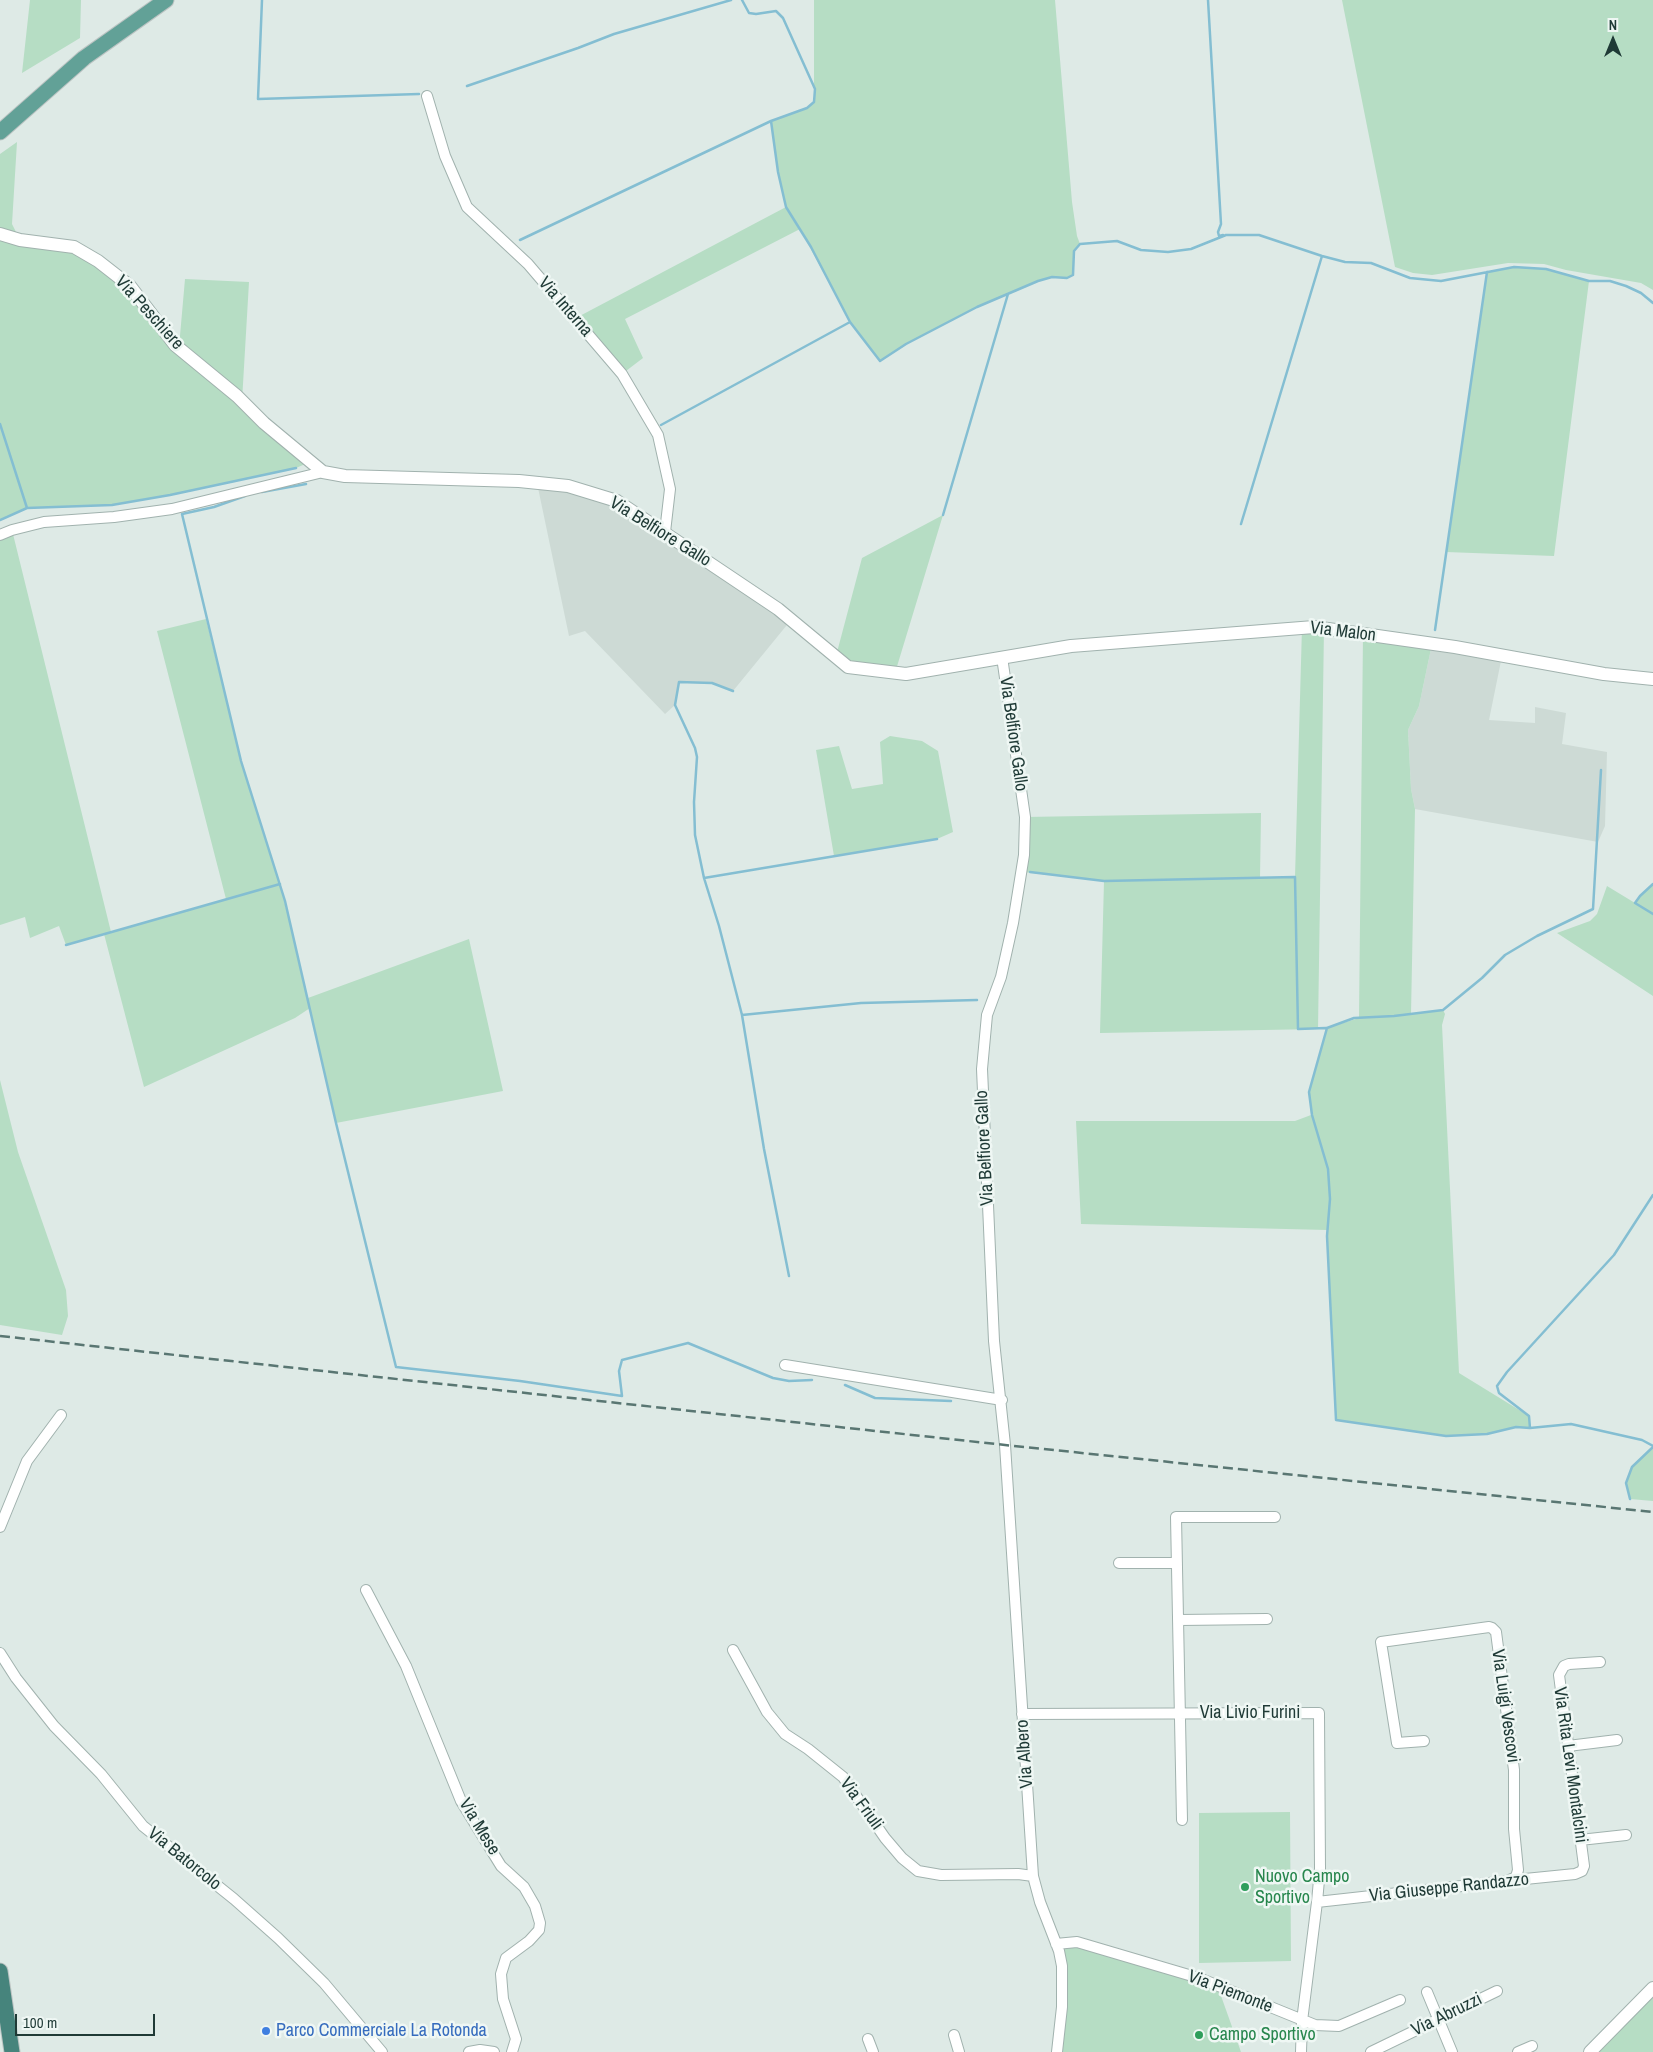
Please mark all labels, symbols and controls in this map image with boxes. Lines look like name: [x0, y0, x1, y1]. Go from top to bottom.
north arrow: [1588, 15, 1638, 65]
text: N: [1609, 16, 1617, 34]
street label: Via Peschiere: [110, 271, 188, 355]
street label: Via Interna: [533, 273, 597, 341]
street label: Via Belfiore Gallo: [605, 492, 715, 572]
street label: Via Malon: [1309, 617, 1377, 647]
street label: Via Belfiore Gallo: [994, 675, 1032, 793]
street label: Via Belfiore Gallo: [971, 1090, 999, 1206]
street label: Via Luigi Vescovi: [1486, 1648, 1524, 1764]
street label: Via Rita Levi Montalcini: [1548, 1686, 1592, 1844]
street label: Via Livio Furini: [1200, 1702, 1300, 1724]
street label: Via Albero: [1012, 1719, 1038, 1789]
street label: Via Friuli: [835, 1774, 887, 1834]
street label: Via Mese: [454, 1795, 504, 1859]
street label: Via Batorcolo: [143, 1823, 225, 1895]
place label: Nuovo Campo Sportivo: [1255, 1866, 1349, 1908]
street label: Via Giuseppe Randazzo: [1368, 1869, 1530, 1907]
marker: Nuovo Campo Sportivo: [1239, 1881, 1251, 1893]
street label: Via Piemonte: [1184, 1966, 1276, 2018]
street label: Via Abruzzi: [1408, 1989, 1486, 2041]
scale bar: [18, 2004, 158, 2036]
text: 100 m: [23, 2012, 57, 2033]
place label: Parco Commerciale La Rotonda: [276, 2020, 487, 2042]
place label: Campo Sportivo: [1209, 2024, 1316, 2046]
marker: Parco Commerciale La Rotonda: [260, 2025, 272, 2037]
marker: Campo Sportivo: [1193, 2029, 1205, 2041]

